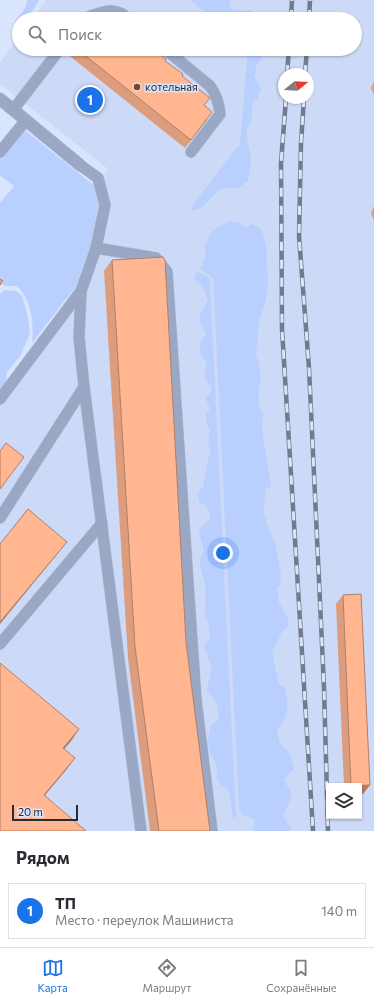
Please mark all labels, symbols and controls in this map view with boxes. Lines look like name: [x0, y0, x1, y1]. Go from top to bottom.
search box: [12, 12, 362, 56]
icon: search: [26, 23, 48, 45]
text: Поиск: [58, 25, 102, 43]
north arrow: [278, 68, 314, 104]
place label: котельная: [145, 80, 198, 93]
marker: котельная: [132, 82, 142, 92]
pin: 1: [77, 85, 103, 115]
your location: [213, 543, 233, 563]
map controls: [326, 783, 362, 819]
button: layers: [326, 783, 362, 819]
scale bar: [12, 803, 78, 822]
text: 20 m: [18, 805, 43, 818]
text: Рядом: [16, 847, 70, 868]
text: ТП: [55, 894, 76, 912]
text: 1: [27, 903, 33, 919]
text: 140 m: [321, 903, 357, 919]
text: Место · переулок Машиниста: [55, 912, 234, 928]
tab: Карта: [37, 957, 68, 994]
tab: Маршрут: [143, 957, 191, 994]
tab: Сохранённые: [266, 957, 337, 994]

